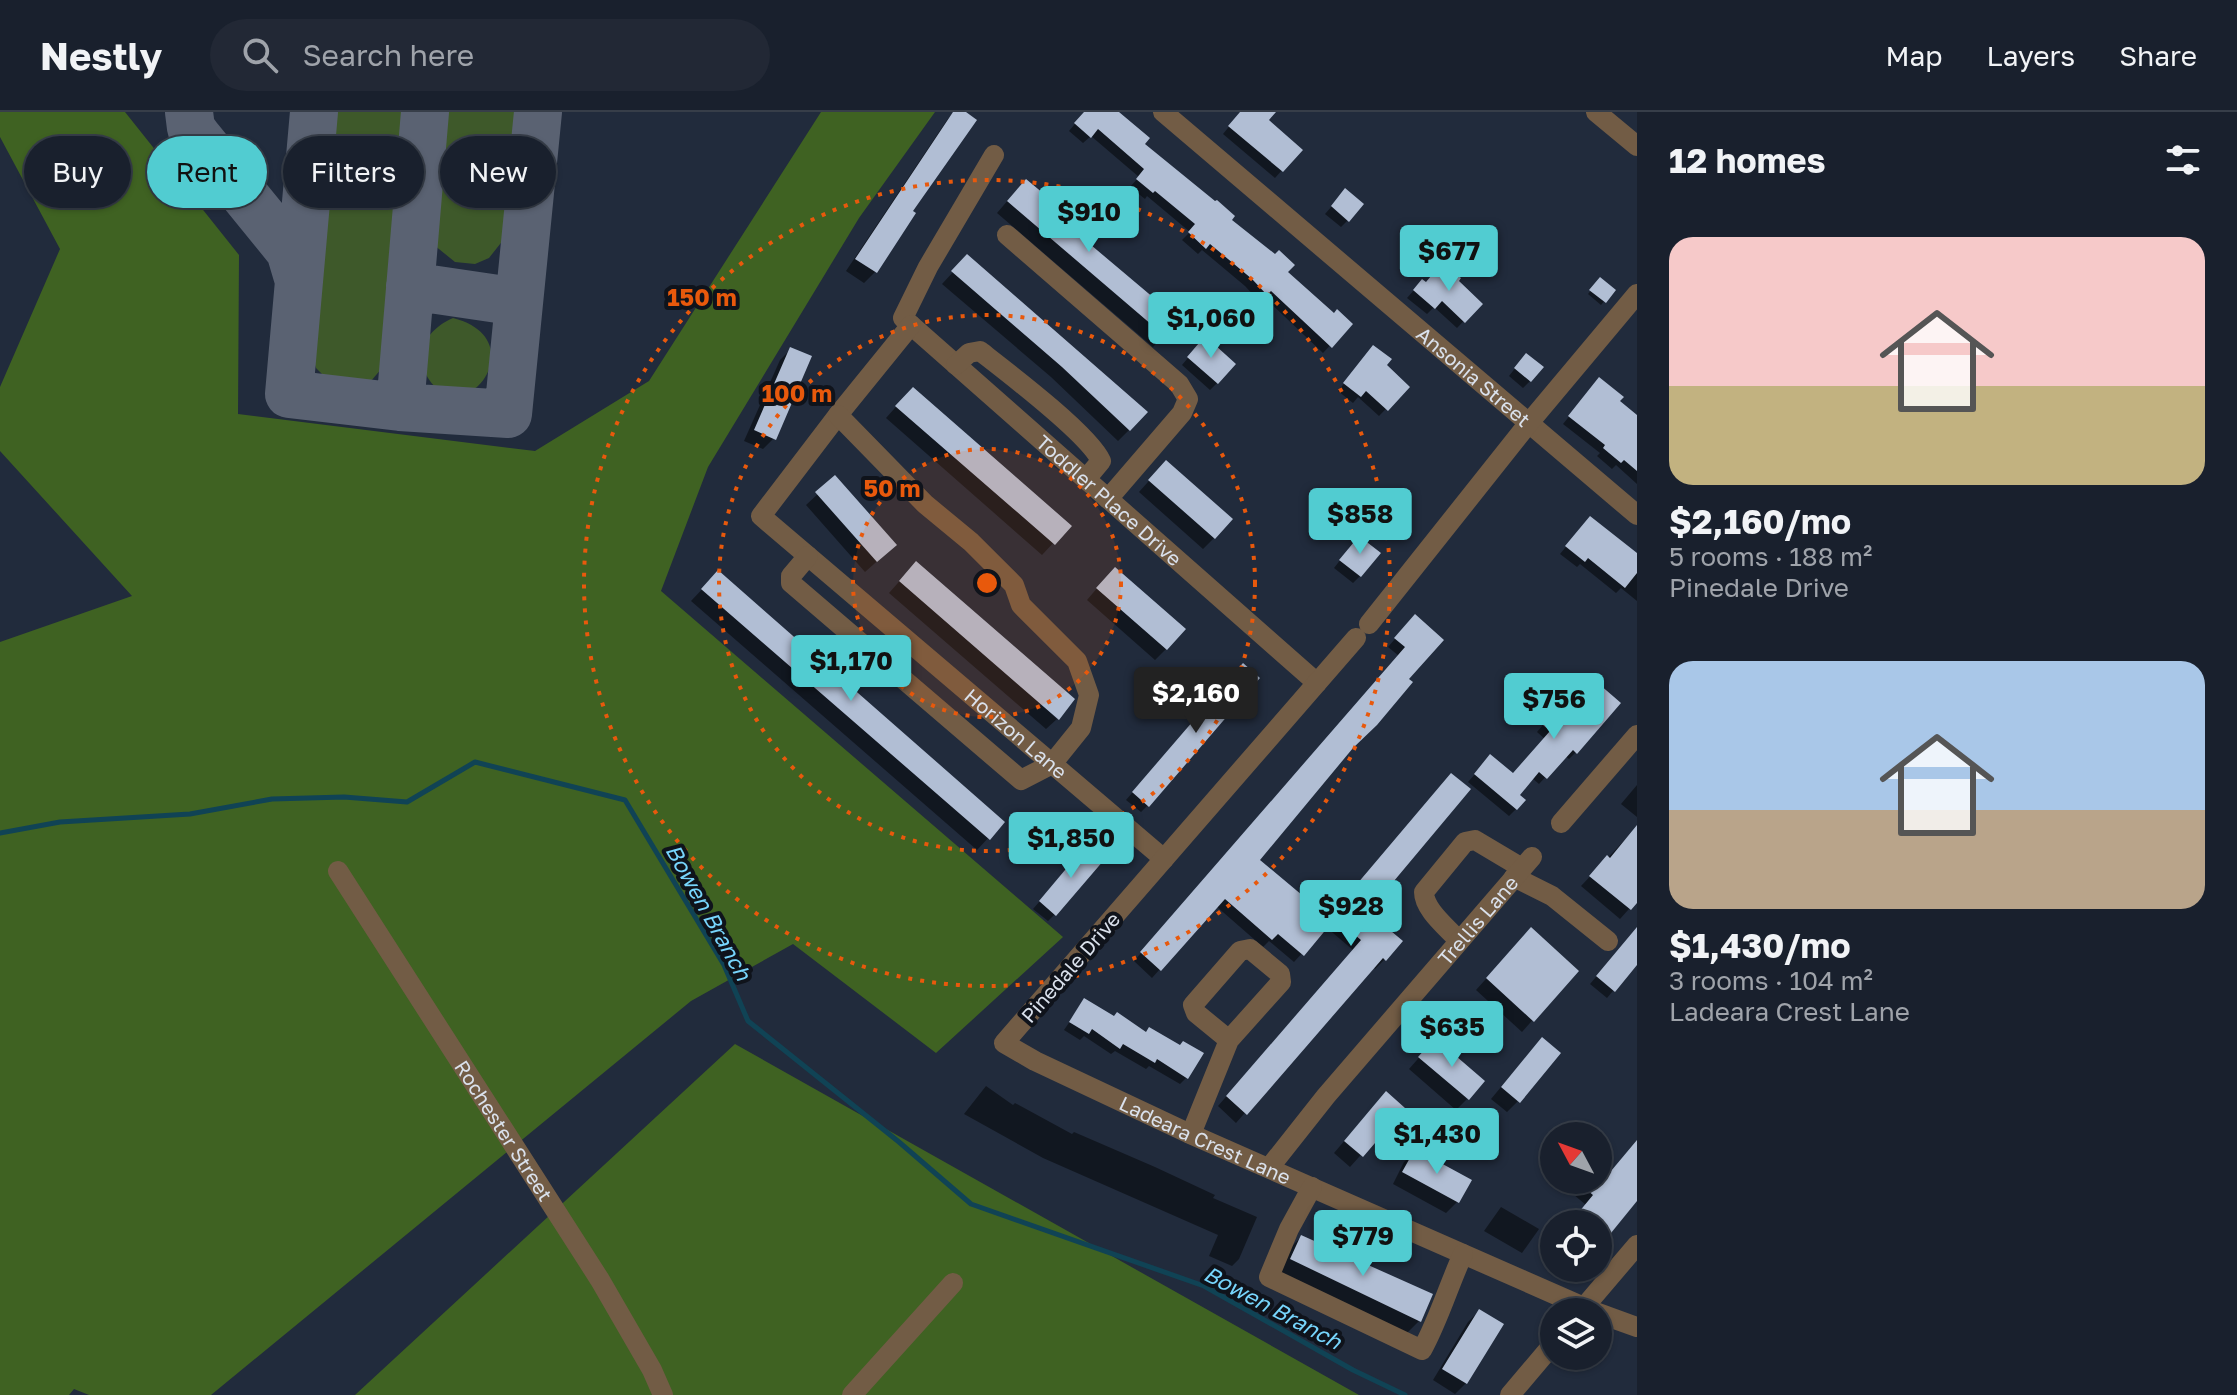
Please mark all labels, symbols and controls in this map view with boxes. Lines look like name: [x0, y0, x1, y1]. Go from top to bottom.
search box: [210, 19, 770, 91]
text: Nestly: [40, 33, 162, 78]
icon: search: [238, 33, 282, 77]
text: Search here: [302, 37, 474, 73]
text: Map: [1885, 39, 1943, 72]
text: Layers: [1987, 39, 2075, 72]
text: Share: [2119, 39, 2197, 72]
chip: Buy: [24, 136, 131, 208]
chip: Rent: [147, 136, 267, 208]
chip: Filters: [283, 136, 424, 208]
chip: New: [440, 136, 556, 208]
icon: filters: [2161, 138, 2205, 182]
text: 12 homes: [1669, 140, 1826, 180]
pin: $910: [1042, 186, 1136, 254]
text: $910: [1057, 196, 1121, 227]
pin: $677: [1402, 225, 1496, 293]
text: $677: [1418, 235, 1480, 266]
text: 150 m: [667, 282, 737, 311]
icon: home: [1865, 289, 2009, 433]
pin: $1,060: [1146, 292, 1276, 360]
text: $1,060: [1166, 302, 1256, 333]
street label: Ansonia Street: [1412, 321, 1536, 431]
text: 100 m: [762, 378, 832, 407]
street label: Toddler Place Drive: [1032, 430, 1187, 570]
text: 50 m: [863, 473, 921, 502]
pin: $858: [1313, 488, 1407, 556]
text: $858: [1327, 498, 1393, 529]
text: $2,160/mo: [1669, 501, 1851, 541]
text: 5 rooms · 188 m²: [1669, 541, 1872, 572]
centre of rings: [973, 569, 1001, 597]
text: Pinedale Drive: [1669, 572, 1849, 603]
pin: $1,170: [786, 635, 916, 703]
text: $1,170: [809, 645, 893, 676]
pin: $2,160: [1131, 667, 1261, 735]
pin: $756: [1507, 673, 1601, 741]
text: $2,160: [1152, 677, 1240, 708]
street label: Horizon Lane: [960, 683, 1072, 783]
text: $756: [1522, 683, 1586, 714]
icon: home: [1865, 713, 2009, 857]
pin: $1,850: [1006, 812, 1136, 880]
text: $1,850: [1027, 822, 1115, 853]
water label: Bowen Branch: [660, 839, 758, 986]
street label: Trellis Lane: [1432, 870, 1523, 970]
pin: $928: [1304, 880, 1398, 948]
text: $928: [1318, 890, 1384, 921]
street label: Pinedale Drive: [1016, 907, 1124, 1027]
text: $1,430/mo: [1669, 925, 1851, 965]
text: 3 rooms · 104 m²: [1669, 965, 1873, 996]
text: Ladeara Crest Lane: [1669, 996, 1910, 1027]
pin: $635: [1405, 1001, 1499, 1069]
text: $635: [1419, 1011, 1485, 1042]
street label: Rochester Street: [450, 1055, 558, 1205]
street label: Ladeara Crest Lane: [1116, 1091, 1295, 1189]
pin: $1,430: [1372, 1108, 1502, 1176]
text: $1,430: [1393, 1118, 1481, 1149]
north arrow: [1540, 1122, 1612, 1194]
map controls: [1540, 1122, 1612, 1370]
pin: $779: [1316, 1210, 1410, 1278]
button: locate: [1540, 1210, 1612, 1282]
text: $779: [1332, 1220, 1394, 1251]
water label: Bowen Branch: [1200, 1259, 1348, 1355]
button: layers: [1540, 1298, 1612, 1370]

